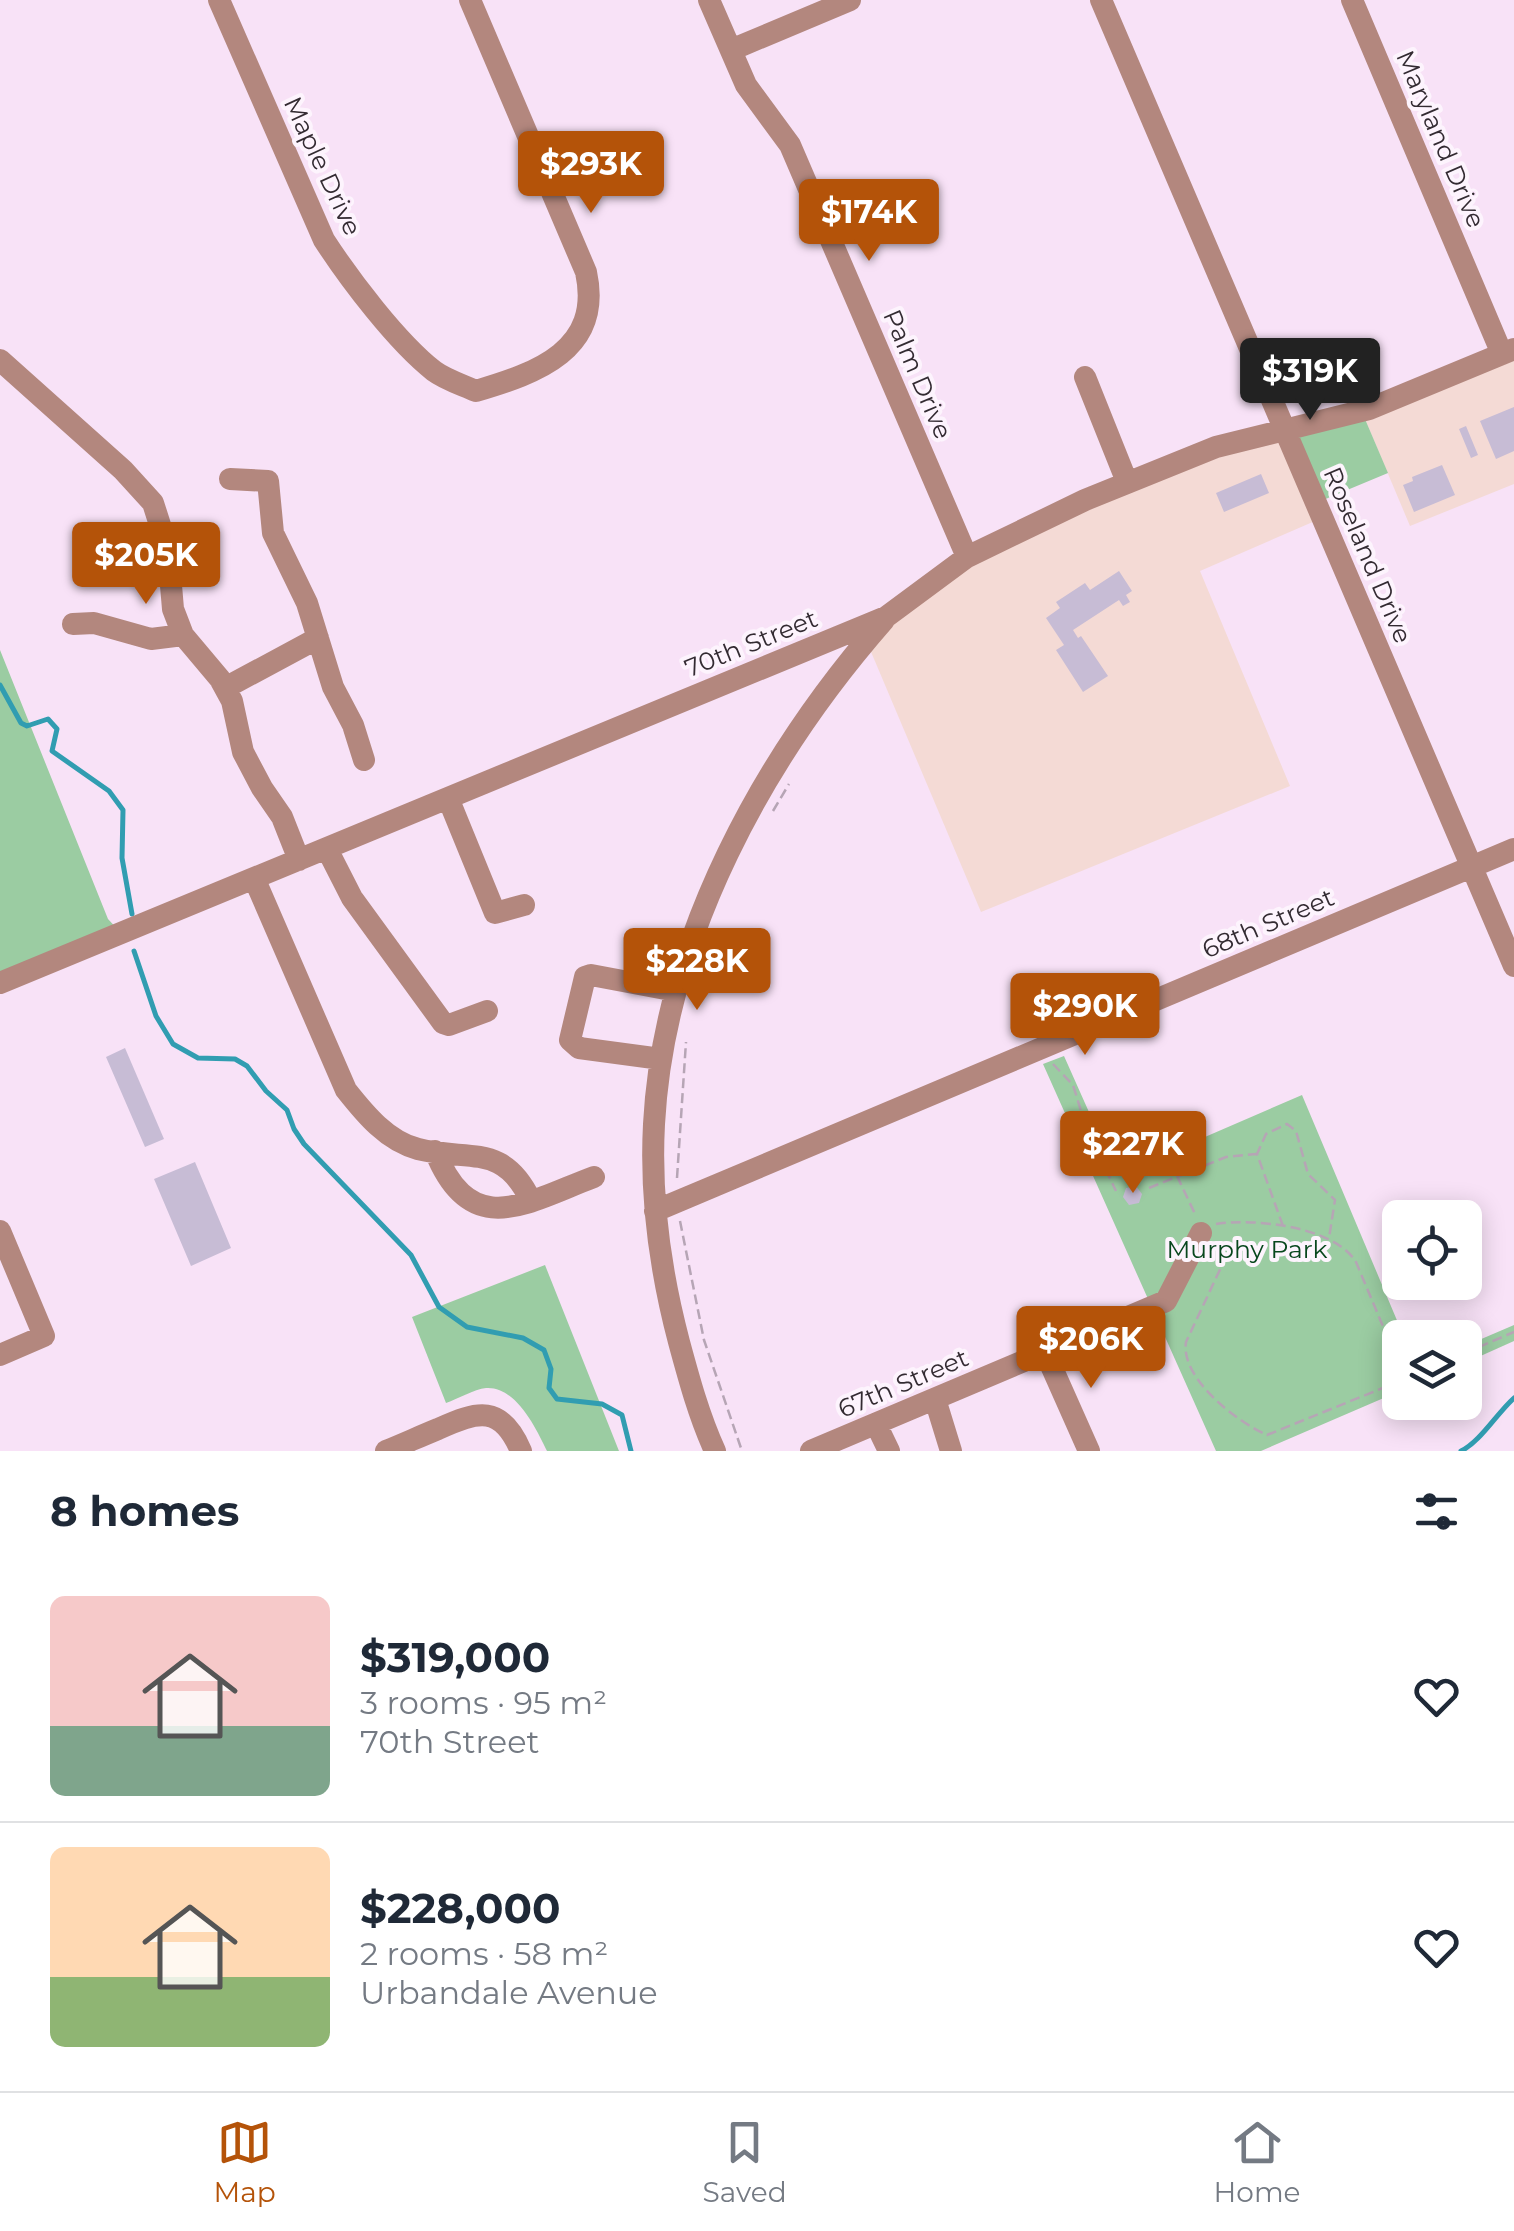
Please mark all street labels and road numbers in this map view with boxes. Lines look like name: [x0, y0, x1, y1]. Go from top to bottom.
street label: Maryland Drive: [1390, 46, 1492, 232]
street label: Maple Drive: [278, 92, 368, 240]
street label: Palm Drive: [877, 305, 959, 443]
street label: Roseland Drive: [1317, 462, 1419, 648]
street label: 70th Street: [680, 603, 822, 683]
street label: 68th Street: [1198, 882, 1338, 964]
street label: 67th Street: [833, 1342, 973, 1424]

